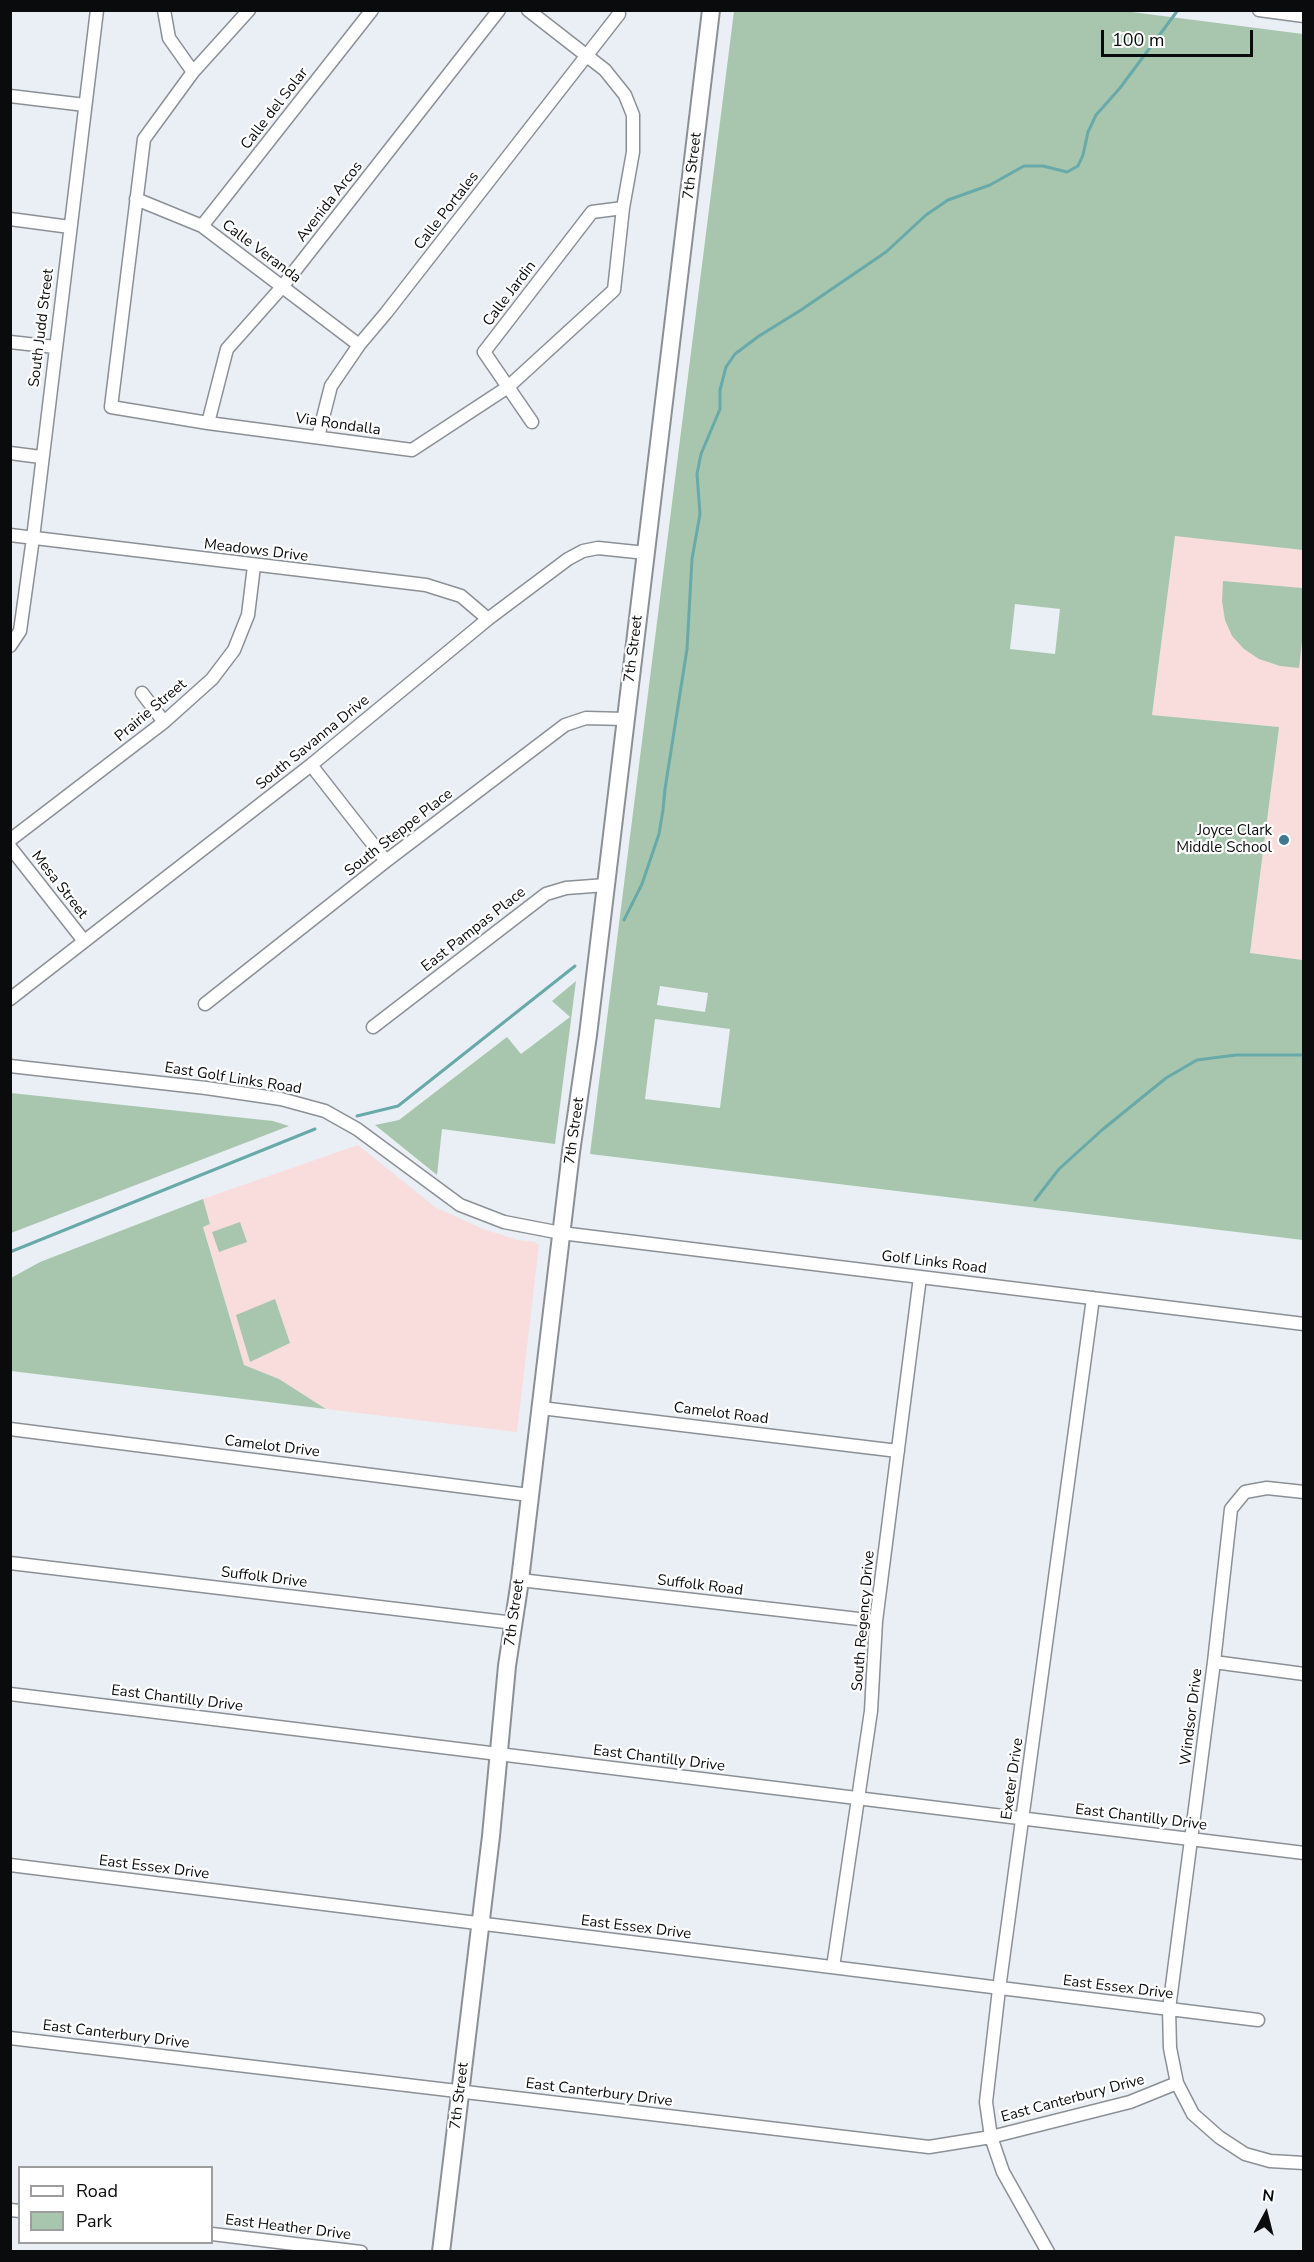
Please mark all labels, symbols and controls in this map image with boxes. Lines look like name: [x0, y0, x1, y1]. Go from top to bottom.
scale bar: [1104, 18, 1256, 56]
text: 100 m: [1112, 28, 1164, 52]
street label: Calle del Solar: [237, 65, 313, 153]
street label: 7th Street: [680, 131, 706, 201]
street label: Avenida Arcos: [293, 158, 367, 246]
street label: Calle Portales: [411, 168, 483, 254]
street label: Calle Veranda: [218, 216, 304, 288]
street label: Calle Jardin: [480, 258, 540, 330]
street label: South Judd Street: [26, 268, 58, 388]
street label: Via Rondalla: [294, 410, 382, 440]
street label: Meadows Drive: [203, 536, 309, 566]
street label: 7th Street: [621, 614, 647, 684]
street label: Prairie Street: [112, 676, 190, 746]
street label: South Savanna Drive: [253, 692, 373, 794]
street label: South Steppe Place: [341, 785, 457, 881]
place label: Joyce Clark Middle School: [1176, 822, 1272, 857]
marker: Joyce Clark Middle School: [1277, 833, 1291, 847]
street label: Mesa Street: [27, 848, 91, 922]
street label: East Pampas Place: [418, 884, 530, 976]
street label: East Golf Links Road: [163, 1059, 303, 1099]
street label: 7th Street: [561, 1096, 589, 1166]
street label: Golf Links Road: [880, 1248, 988, 1278]
street label: Camelot Road: [673, 1399, 769, 1429]
street label: Camelot Drive: [223, 1432, 321, 1462]
street label: South Regency Drive: [849, 1550, 879, 1692]
street label: Suffolk Drive: [220, 1564, 308, 1592]
street label: Suffolk Road: [656, 1572, 744, 1600]
street label: 7th Street: [501, 1578, 529, 1648]
street label: Windsor Drive: [1177, 1667, 1207, 1767]
street label: East Chantilly Drive: [110, 1682, 244, 1716]
street label: Exeter Drive: [998, 1737, 1028, 1821]
street label: East Chantilly Drive: [592, 1742, 726, 1776]
street label: East Chantilly Drive: [1074, 1801, 1208, 1835]
street label: East Essex Drive: [98, 1852, 210, 1884]
street label: East Essex Drive: [580, 1912, 692, 1944]
street label: East Essex Drive: [1062, 1972, 1174, 2004]
street label: East Canterbury Drive: [42, 2017, 190, 2053]
street label: 7th Street: [447, 2061, 473, 2131]
street label: East Canterbury Drive: [999, 2071, 1147, 2127]
street label: East Canterbury Drive: [525, 2075, 673, 2111]
legend: [18, 2166, 213, 2244]
text: Road: [76, 2179, 118, 2203]
north arrow: [1236, 2184, 1296, 2244]
text: N: [1261, 2184, 1275, 2208]
text: Park: [76, 2209, 112, 2233]
street label: East Heather Drive: [224, 2211, 352, 2245]

